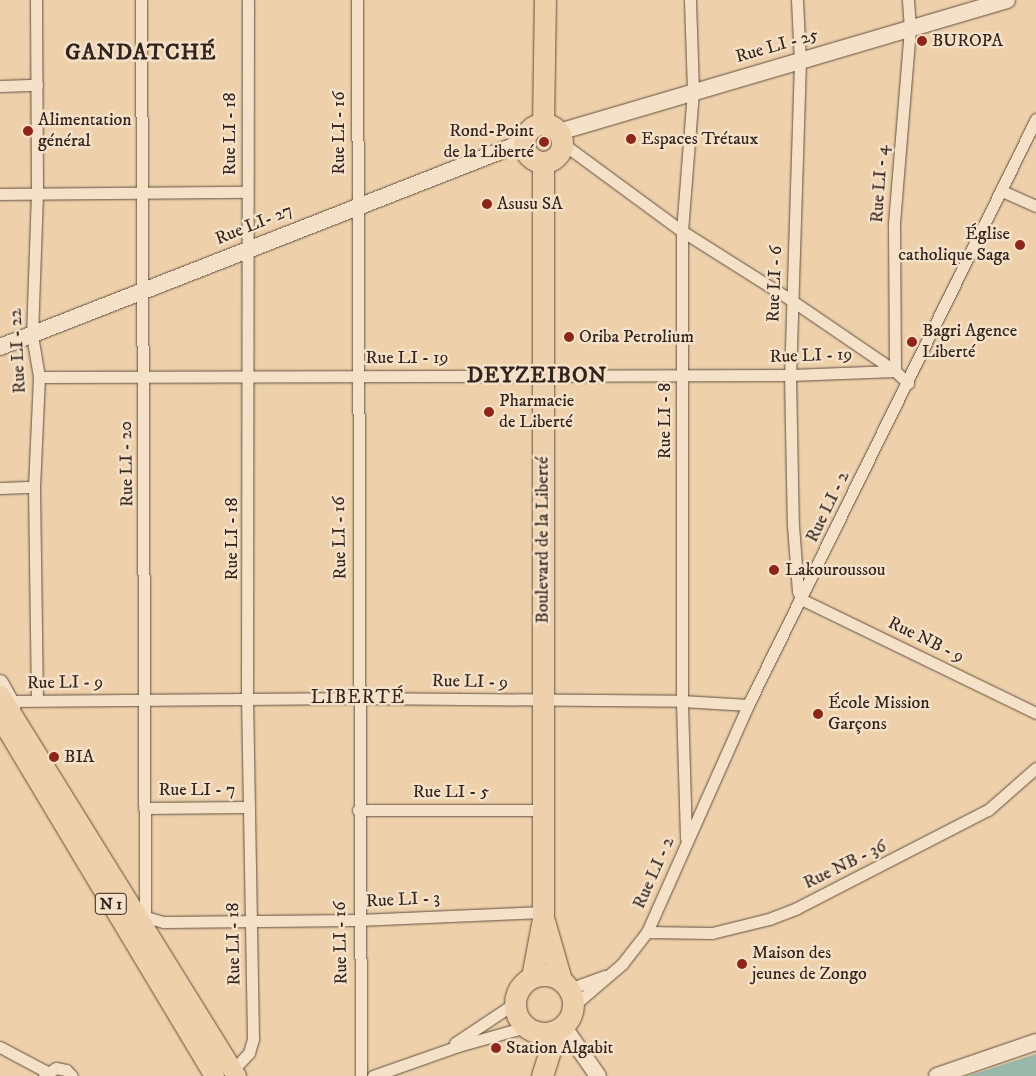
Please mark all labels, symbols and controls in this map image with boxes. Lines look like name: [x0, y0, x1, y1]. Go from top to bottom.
street label: Rue LI - 25: [733, 24, 821, 68]
place label: BUROPA: [932, 30, 1003, 52]
marker: BUROPA: [916, 35, 928, 47]
district label: GANDATCHÉ: [64, 40, 218, 66]
street label: Rue LI - 16: [328, 91, 350, 175]
street label: Rue LI - 18: [219, 92, 241, 176]
place label: Alimentation général: [38, 110, 132, 152]
place label: Rond-Point de la Liberté: [443, 121, 534, 163]
marker: Alimentation général: [22, 125, 34, 137]
place label: Espaces Trétaux: [641, 128, 758, 150]
marker: Espaces Trétaux: [625, 133, 637, 145]
marker: Rond-Point de la Liberté: [538, 136, 550, 148]
street label: Rue LI - 4: [867, 144, 893, 224]
place label: Asusu SA: [497, 193, 563, 215]
marker: Asusu SA: [481, 198, 493, 210]
street label: Rue LI- 27: [212, 200, 296, 250]
place label: Église catholique Saga: [898, 224, 1010, 266]
marker: Église catholique Saga: [1014, 239, 1026, 251]
street label: Rue LI - 6: [763, 245, 787, 323]
street label: Rue LI - 22: [5, 308, 31, 394]
place label: Bagri Agence Liberté: [922, 321, 1017, 364]
place label: Oriba Petrolium: [579, 326, 694, 348]
marker: Oriba Petrolium: [563, 331, 575, 343]
marker: Bagri Agence Liberté: [906, 336, 918, 348]
street label: Rue LI - 19: [769, 344, 853, 368]
street label: Rue LI - 19: [366, 347, 448, 369]
district label: DEYZEIBON: [466, 363, 608, 389]
street label: Rue LI - 8: [654, 383, 676, 459]
place label: Pharmacie de Liberté: [499, 391, 574, 434]
marker: Pharmacie de Liberté: [483, 406, 495, 418]
street label: Rue LI - 20: [115, 421, 139, 507]
street label: Boulevard de la Liberté: [532, 456, 554, 624]
street label: Rue LI - 2: [802, 468, 854, 546]
street label: Rue LI - 16: [328, 496, 352, 580]
street label: Rue LI - 18: [221, 497, 243, 581]
place label: Lakouroussou: [785, 559, 885, 581]
marker: Lakouroussou: [767, 563, 781, 577]
street label: Rue NB - 9: [884, 612, 968, 668]
street label: Rue LI - 9: [432, 671, 508, 693]
street label: Rue LI - 9: [27, 672, 103, 694]
district label: LIBERTÉ: [310, 687, 406, 709]
place label: École Mission Garçons: [828, 693, 930, 736]
marker: École Mission Garçons: [812, 708, 824, 720]
place label: BIA: [64, 746, 94, 768]
marker: BIA: [48, 751, 60, 763]
street label: Rue LI - 7: [159, 779, 235, 801]
street label: Rue LI - 5: [413, 781, 489, 803]
street label: Rue LI - 2: [629, 834, 679, 912]
street label: Rue NB - 36: [800, 836, 890, 894]
street label: Rue LI - 3: [365, 887, 441, 913]
road number: N 1: [95, 891, 127, 918]
street label: Rue LI - 16: [329, 901, 353, 985]
street label: Rue LI - 18: [222, 902, 246, 986]
place label: Maison des jeunes de Zongo: [752, 943, 867, 986]
marker: Maison des jeunes de Zongo: [736, 958, 748, 970]
place label: Station Algabit: [506, 1037, 613, 1059]
marker: Station Algabit: [490, 1042, 502, 1054]

